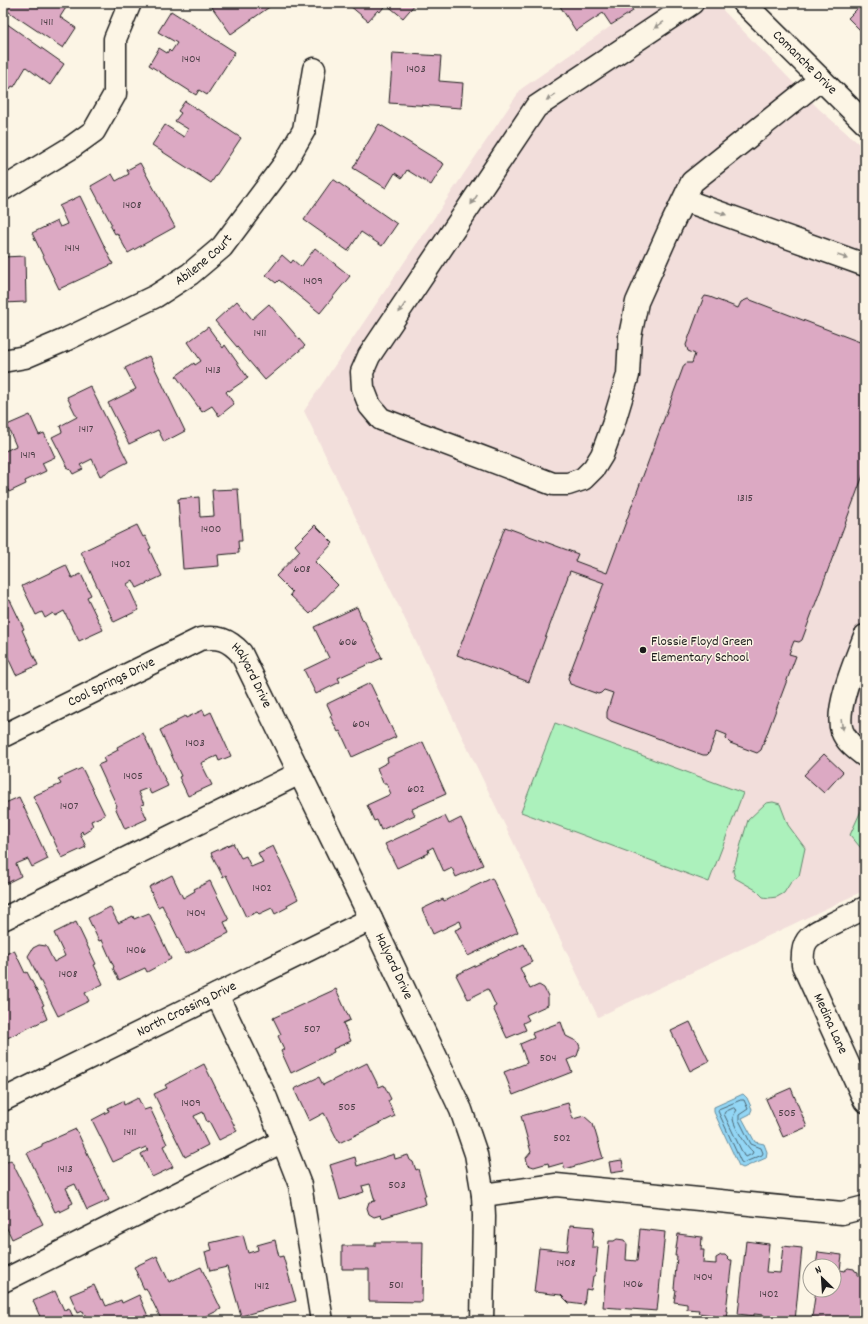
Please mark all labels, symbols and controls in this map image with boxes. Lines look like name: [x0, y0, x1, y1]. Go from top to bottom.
house number: 1411: [41, 14, 53, 31]
one-way arrow: [654, 21, 665, 29]
street label: Comanche Drive: [767, 26, 841, 100]
house number: 1404: [181, 51, 201, 68]
house number: 1403: [406, 61, 426, 78]
one-way arrow: [546, 93, 556, 101]
one-way arrow: [470, 195, 478, 205]
house number: 1408: [123, 197, 142, 214]
one-way arrow: [716, 210, 728, 216]
street label: Abilene Court: [171, 230, 238, 291]
house number: 1414: [64, 240, 80, 257]
one-way arrow: [838, 254, 850, 260]
house number: 1409: [303, 273, 323, 290]
one-way arrow: [398, 303, 406, 313]
house number: 1411: [254, 325, 266, 342]
house number: 1413: [205, 362, 221, 379]
house number: 1417: [79, 421, 94, 438]
house number: 1419: [20, 447, 36, 464]
house number: 1315: [737, 490, 753, 507]
house number: 1400: [201, 521, 221, 538]
house number: 1402: [111, 556, 131, 573]
house number: 608: [293, 561, 311, 578]
place label: Flossie Floyd Green Elementary School: [651, 632, 753, 668]
house number: 606: [339, 634, 357, 651]
street label: Halyard Drive: [226, 638, 276, 712]
marker: Flossie Floyd Green Elementary School: [638, 645, 648, 655]
street label: Cool Springs Drive: [64, 653, 159, 713]
house number: 604: [352, 716, 370, 733]
one-way arrow: [839, 719, 845, 731]
house number: 1403: [185, 735, 205, 752]
house number: 1405: [123, 768, 143, 785]
house number: 602: [407, 781, 425, 798]
house number: 1407: [60, 798, 79, 815]
house number: 1402: [252, 880, 272, 897]
house number: 1404: [186, 905, 206, 922]
street label: Halyard Drive: [369, 930, 418, 1003]
house number: 1406: [126, 942, 146, 959]
house number: 1408: [59, 966, 78, 983]
street label: North Crossing Drive: [134, 977, 240, 1042]
street label: Medina Lane: [807, 990, 852, 1058]
house number: 507: [304, 1021, 321, 1038]
house number: 504: [539, 1050, 557, 1067]
house number: 1409: [181, 1095, 201, 1112]
house number: 505: [338, 1099, 356, 1116]
house number: 505: [778, 1105, 796, 1122]
house number: 1411: [124, 1124, 136, 1141]
house number: 502: [553, 1130, 571, 1147]
house number: 1413: [57, 1161, 73, 1178]
house number: 503: [388, 1177, 406, 1194]
house number: 1408: [557, 1255, 576, 1272]
north arrow: [802, 1258, 842, 1298]
text: N: [813, 1262, 825, 1279]
house number: 1404: [693, 1269, 713, 1286]
house number: 1406: [623, 1276, 643, 1293]
house number: 501: [389, 1277, 403, 1294]
house number: 1412: [254, 1278, 270, 1295]
house number: 1402: [759, 1286, 779, 1303]

